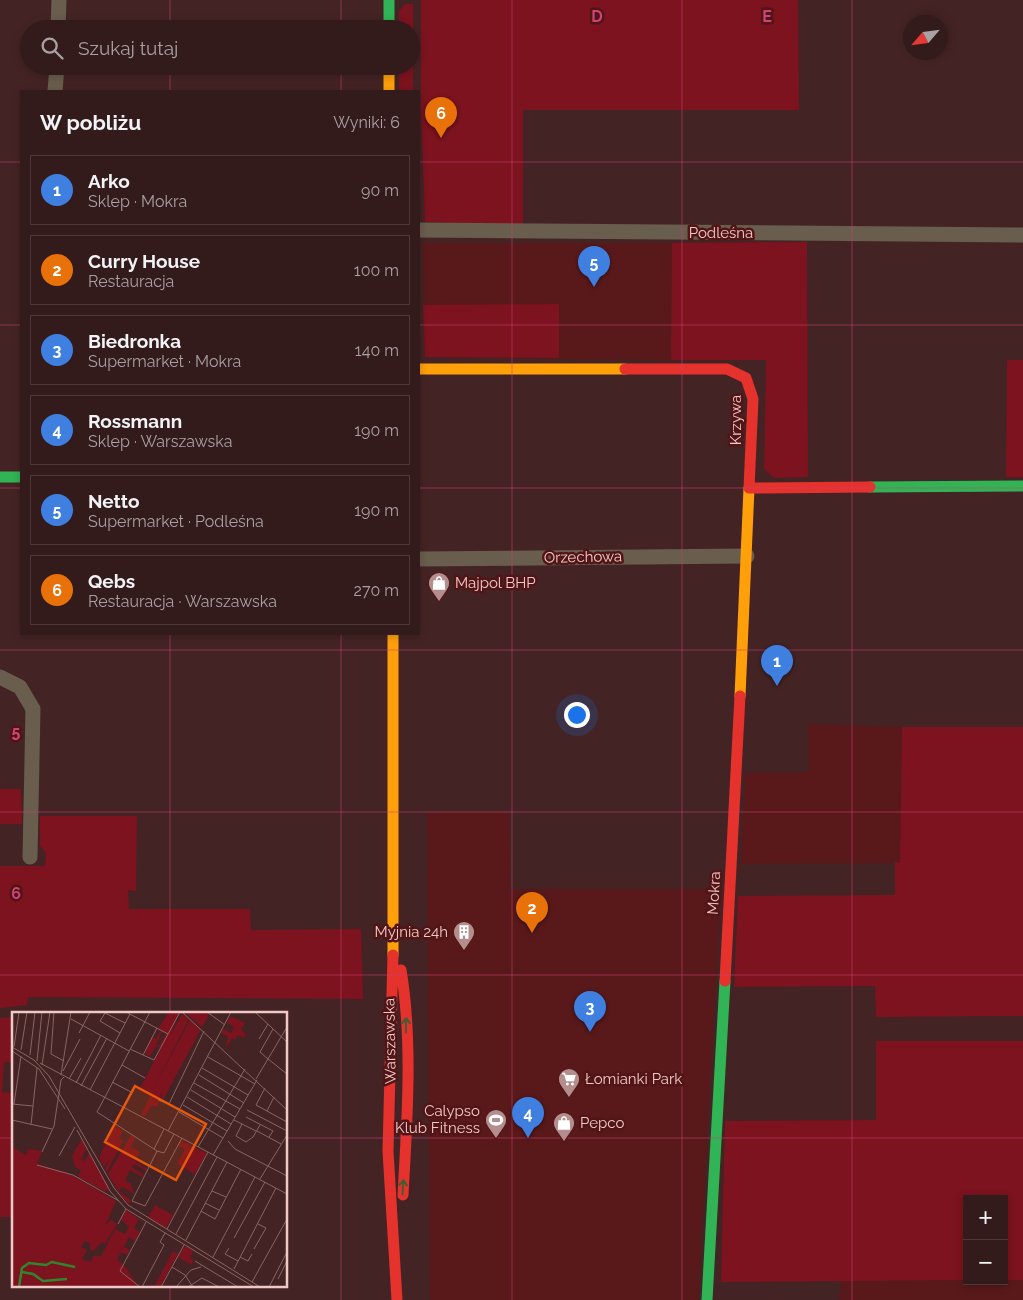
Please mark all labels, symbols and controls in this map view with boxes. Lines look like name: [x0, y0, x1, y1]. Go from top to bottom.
text: D: [591, 7, 603, 26]
text: E: [762, 7, 772, 26]
north arrow: [903, 15, 948, 60]
search box: [20, 20, 420, 75]
icon: search: [38, 34, 66, 62]
text: Szukaj tutaj: [78, 37, 178, 59]
pin: 6: [425, 97, 457, 138]
text: W pobliżu: [40, 110, 141, 135]
text: Wyniki: 6: [333, 113, 400, 132]
text: Arko: [88, 170, 130, 192]
text: 1: [53, 181, 61, 200]
text: 90 m: [361, 181, 399, 200]
text: Sklep · Mokra: [88, 192, 187, 211]
street label: Podleśna: [689, 224, 753, 242]
pin: 5: [578, 246, 610, 287]
text: Curry House: [88, 250, 200, 272]
text: 2: [52, 261, 62, 280]
text: 100 m: [354, 261, 399, 280]
text: Restauracja: [88, 272, 174, 291]
text: Biedronka: [88, 330, 181, 352]
text: 3: [53, 341, 61, 360]
text: 140 m: [355, 341, 399, 360]
text: Supermarket · Mokra: [88, 352, 241, 371]
street label: Krzywa: [727, 395, 745, 445]
text: Rossmann: [88, 410, 182, 432]
text: 4: [52, 421, 62, 440]
text: 190 m: [354, 421, 399, 440]
text: Sklep · Warszawska: [88, 432, 232, 451]
text: Netto: [88, 490, 140, 512]
text: 5: [53, 501, 61, 520]
text: 190 m: [354, 501, 399, 520]
text: Supermarket · Podleśna: [88, 512, 264, 531]
street label: Orzechowa: [544, 547, 622, 567]
text: Qebs: [88, 570, 135, 592]
shop icon: Majpol BHP: [427, 571, 451, 602]
place label: Majpol BHP: [455, 574, 536, 592]
text: 6: [52, 581, 62, 600]
text: 270 m: [354, 581, 399, 600]
text: Restauracja · Warszawska: [88, 592, 277, 611]
pin: 1: [761, 645, 793, 686]
your location: [564, 702, 590, 728]
text: 5: [12, 722, 21, 741]
street label: Mokra: [704, 871, 724, 915]
text: 6: [11, 884, 21, 903]
pin: 2: [516, 892, 548, 933]
building icon: Myjnia 24h: [452, 920, 476, 951]
place label: Myjnia 24h: [375, 923, 448, 941]
pin: 3: [574, 991, 606, 1032]
street label: Warszawska: [380, 998, 400, 1084]
inset map: [12, 1012, 288, 1288]
one-way arrow: [401, 1017, 411, 1034]
supermarket icon: Łomianki Park: [557, 1067, 581, 1098]
place label: Łomianki Park: [585, 1070, 682, 1088]
pin: 4: [512, 1097, 544, 1138]
place label: Calypso Klub Fitness: [395, 1102, 480, 1137]
sports icon: Calypso Klub Fitness: [484, 1108, 508, 1139]
shop icon: Pepco: [552, 1111, 576, 1142]
place label: Pepco: [580, 1114, 624, 1132]
one-way arrow: [399, 1180, 408, 1196]
map controls: [963, 1195, 1008, 1285]
button: +: [963, 1195, 1008, 1240]
button: −: [963, 1240, 1008, 1285]

